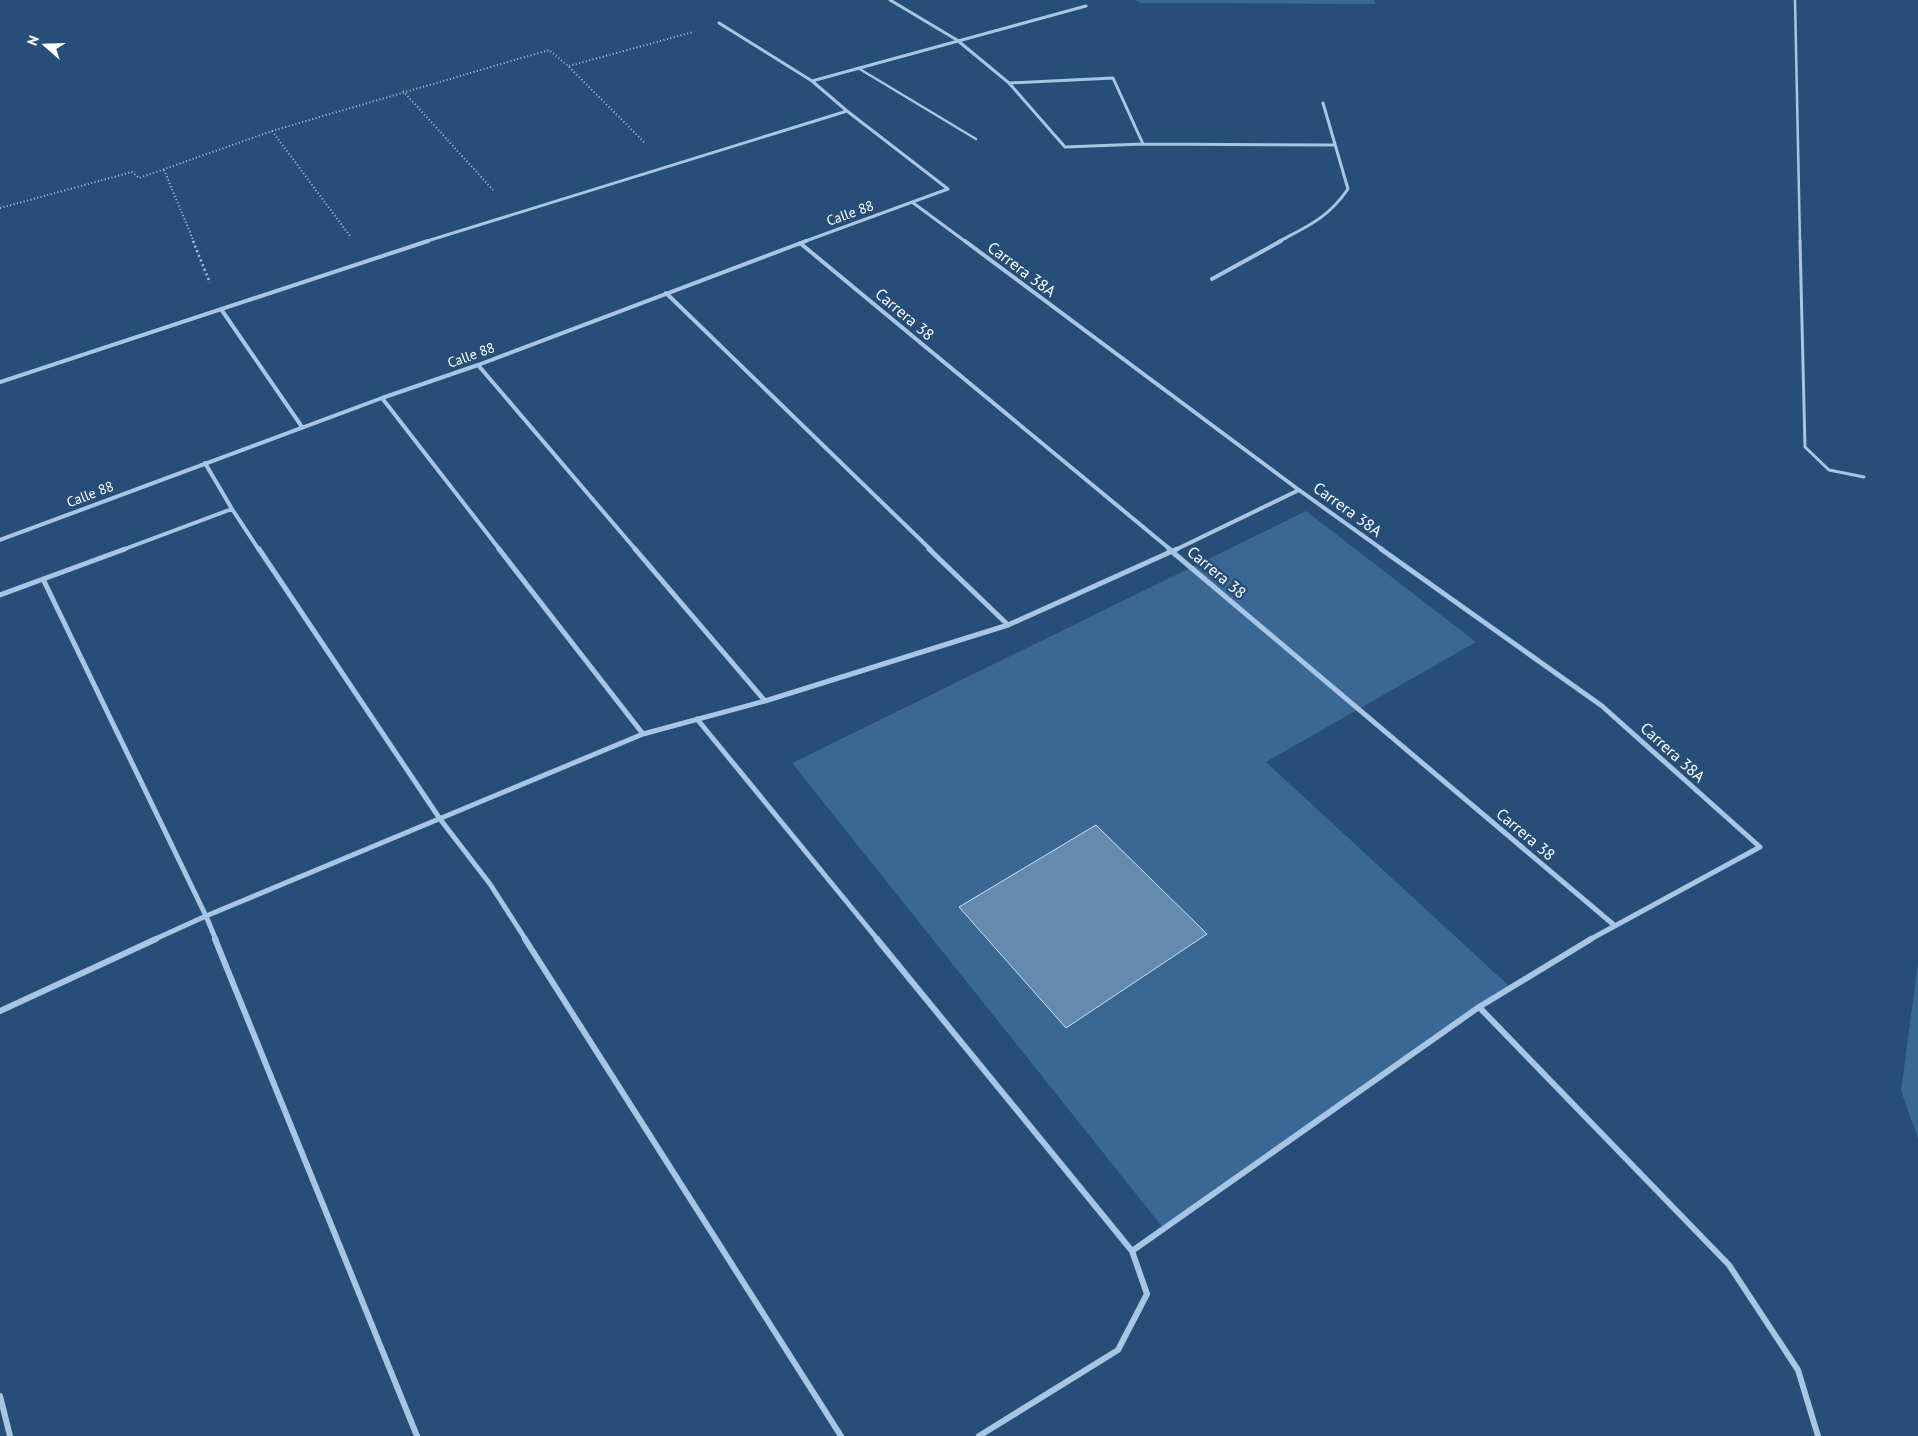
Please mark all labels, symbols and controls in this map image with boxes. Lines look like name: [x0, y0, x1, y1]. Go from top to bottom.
north arrow: [20, 20, 70, 70]
text: N: [23, 33, 43, 48]
street label: Calle 88: [824, 196, 876, 230]
street label: Carrera 38A: [984, 237, 1061, 302]
street label: Carrera 38: [871, 284, 939, 344]
street label: Calle 88: [445, 338, 497, 372]
street label: Calle 88: [64, 477, 116, 511]
street label: Carrera 38A: [1310, 477, 1387, 541]
street label: Carrera 38: [1183, 542, 1251, 602]
street label: Carrera 38A: [1636, 718, 1710, 787]
street label: Carrera 38: [1492, 804, 1560, 864]

